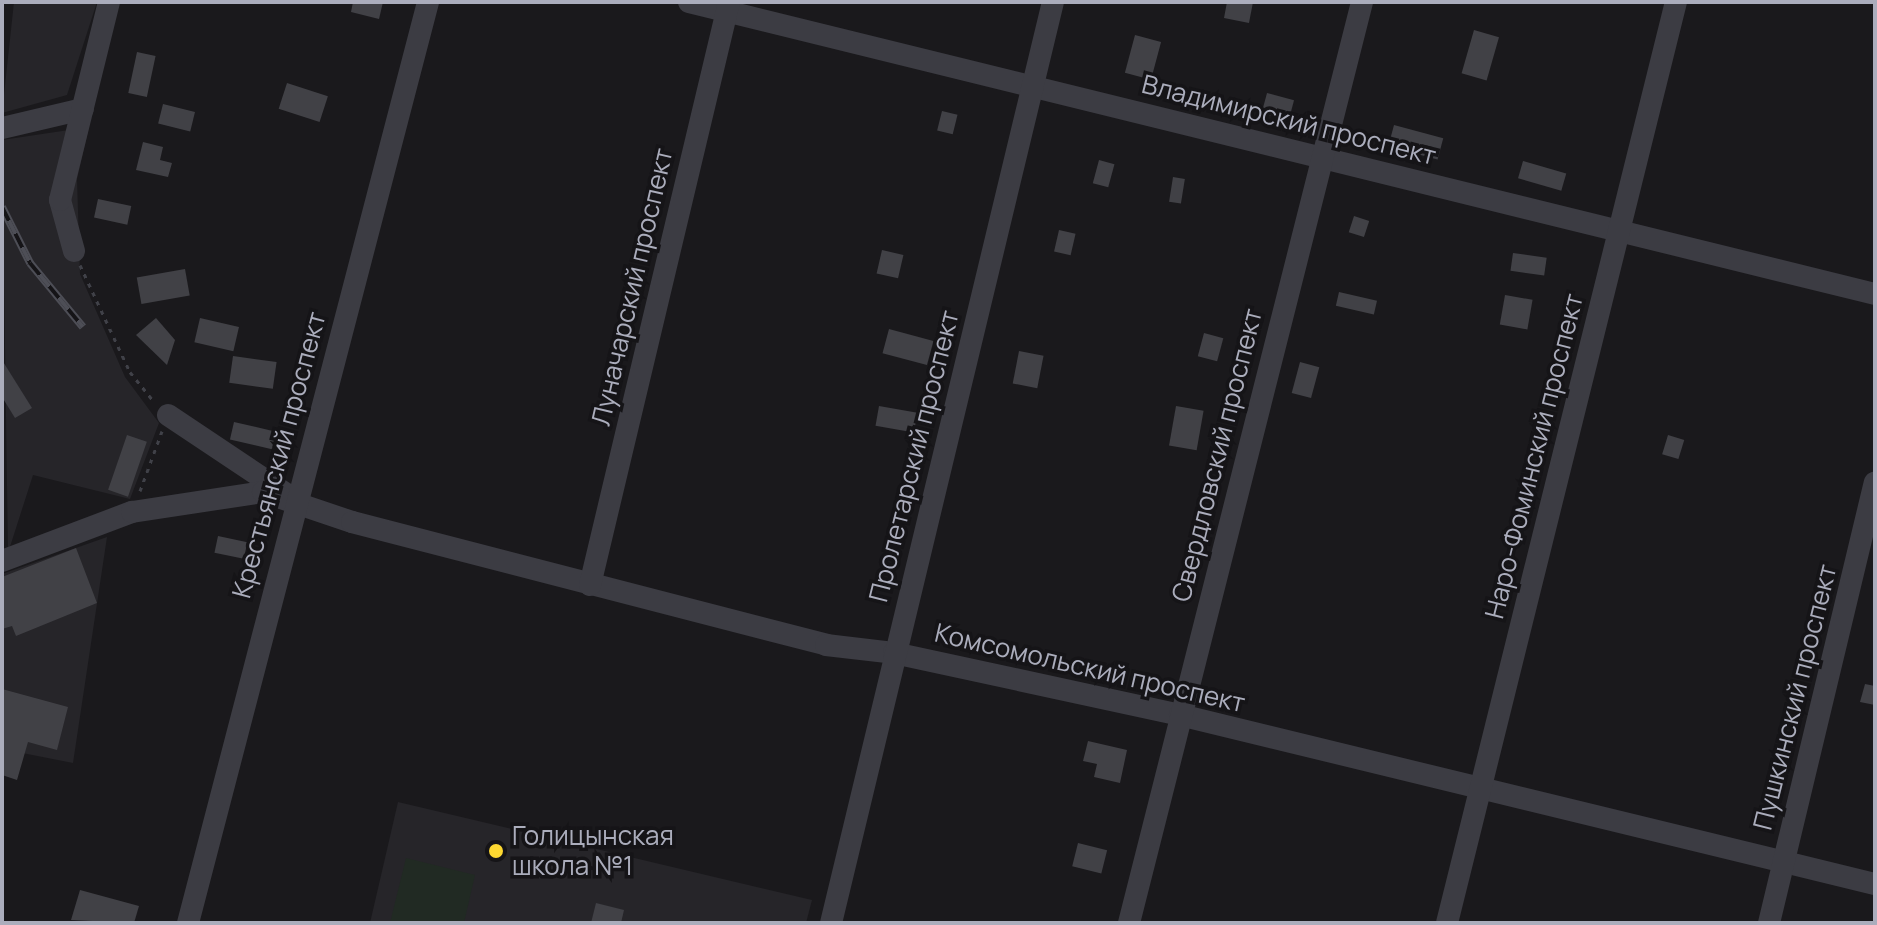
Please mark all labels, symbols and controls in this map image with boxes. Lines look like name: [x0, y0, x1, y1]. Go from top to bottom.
street label: Владимирский проспект: [1139, 68, 1439, 172]
street label: Луначарский проспект: [585, 145, 679, 429]
street label: Наро-Фоминский проспект: [1478, 290, 1590, 622]
street label: Свердловский проспект: [1165, 305, 1269, 605]
street label: Пролетарский проспект: [863, 307, 965, 605]
street label: Крестьянский проспект: [226, 309, 332, 601]
street label: Пушкинский проспект: [1747, 561, 1843, 833]
street label: Комсомольский проспект: [932, 617, 1248, 719]
place label: Голицынская школа №1: [512, 820, 674, 882]
marker: Голицынская школа №1: [487, 842, 505, 860]

